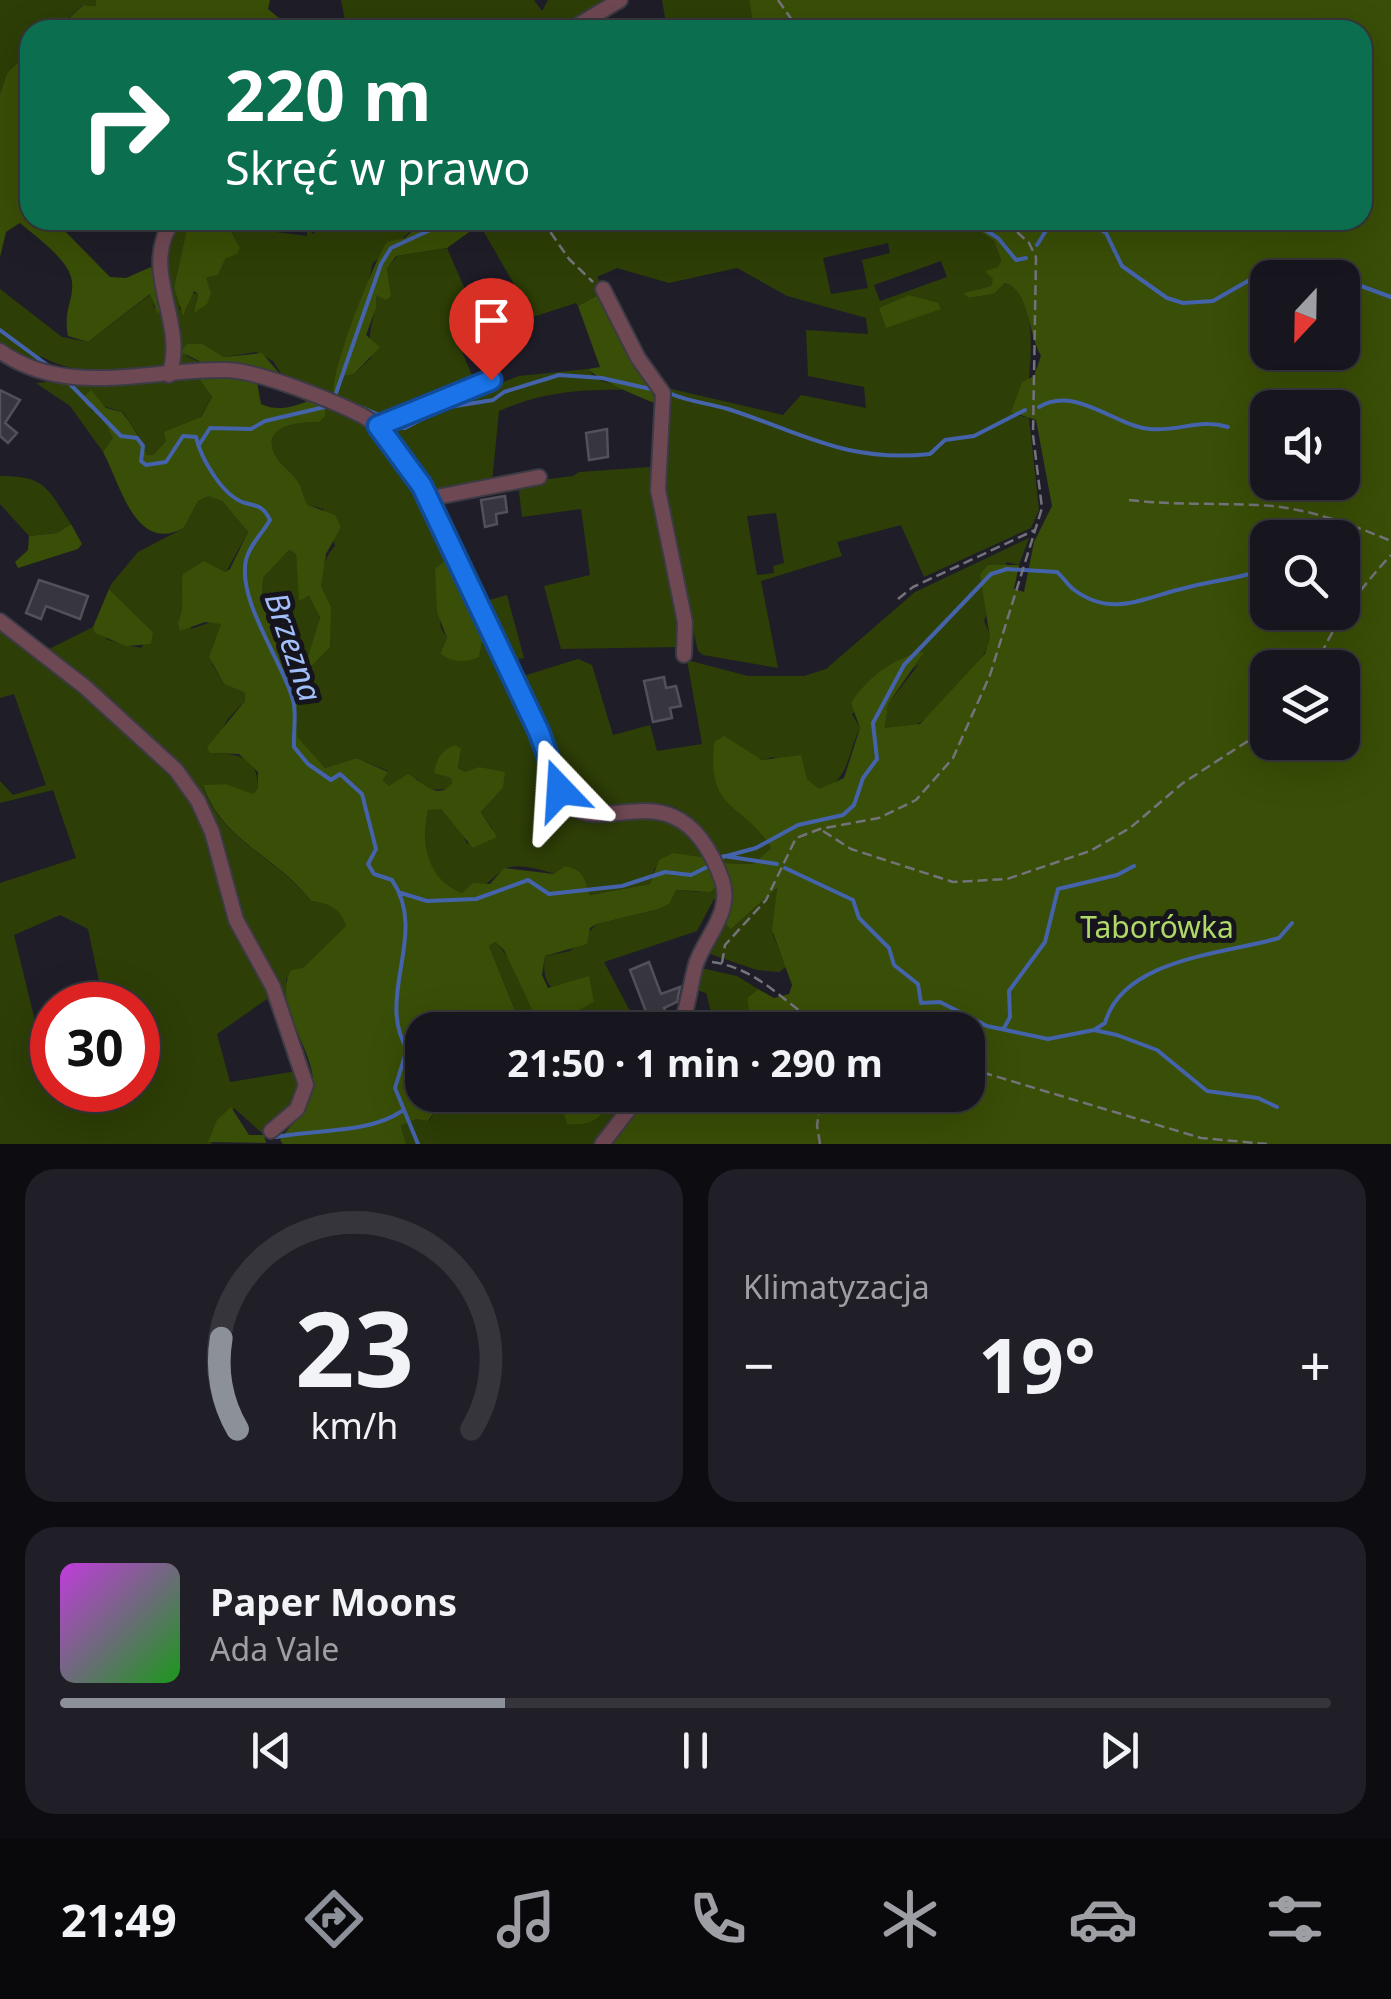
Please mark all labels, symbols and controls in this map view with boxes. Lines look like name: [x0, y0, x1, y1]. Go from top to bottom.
text: 220 m: [225, 46, 432, 142]
icon: right: [60, 60, 190, 190]
text: Skręć w prawo: [225, 137, 530, 198]
north arrow: [1250, 260, 1360, 370]
map controls: [1250, 260, 1360, 760]
pin: [449, 278, 534, 381]
icon: arrive: [464, 293, 519, 348]
button: sound: [1250, 390, 1360, 500]
button: search: [1250, 520, 1360, 630]
water label: Brzezna: [256, 586, 333, 707]
button: layers: [1250, 650, 1360, 760]
position arrow: [508, 738, 612, 842]
park label: Taborówka: [1080, 906, 1234, 947]
speed limit sign: 30: [30, 982, 160, 1112]
text: 21:50 · 1 min · 290 m: [507, 1036, 883, 1088]
text: Klimatyzacja: [743, 1265, 930, 1308]
text: 23: [295, 1276, 413, 1417]
text: 19°: [978, 1313, 1096, 1415]
text: −: [743, 1327, 774, 1402]
text: +: [1300, 1327, 1331, 1402]
text: km/h: [310, 1401, 398, 1449]
text: Paper Moons: [210, 1575, 457, 1627]
text: Ada Vale: [210, 1627, 339, 1670]
icon: previous: [244, 1723, 299, 1778]
icon: pause: [668, 1723, 723, 1778]
icon: next: [1092, 1723, 1147, 1778]
icon: directions: [299, 1884, 369, 1954]
icon: music: [491, 1884, 561, 1954]
icon: phone: [683, 1884, 753, 1954]
icon: climate: [875, 1884, 945, 1954]
icon: car: [1068, 1884, 1138, 1954]
icon: filters: [1260, 1884, 1330, 1954]
text: 21:49: [61, 1889, 177, 1950]

